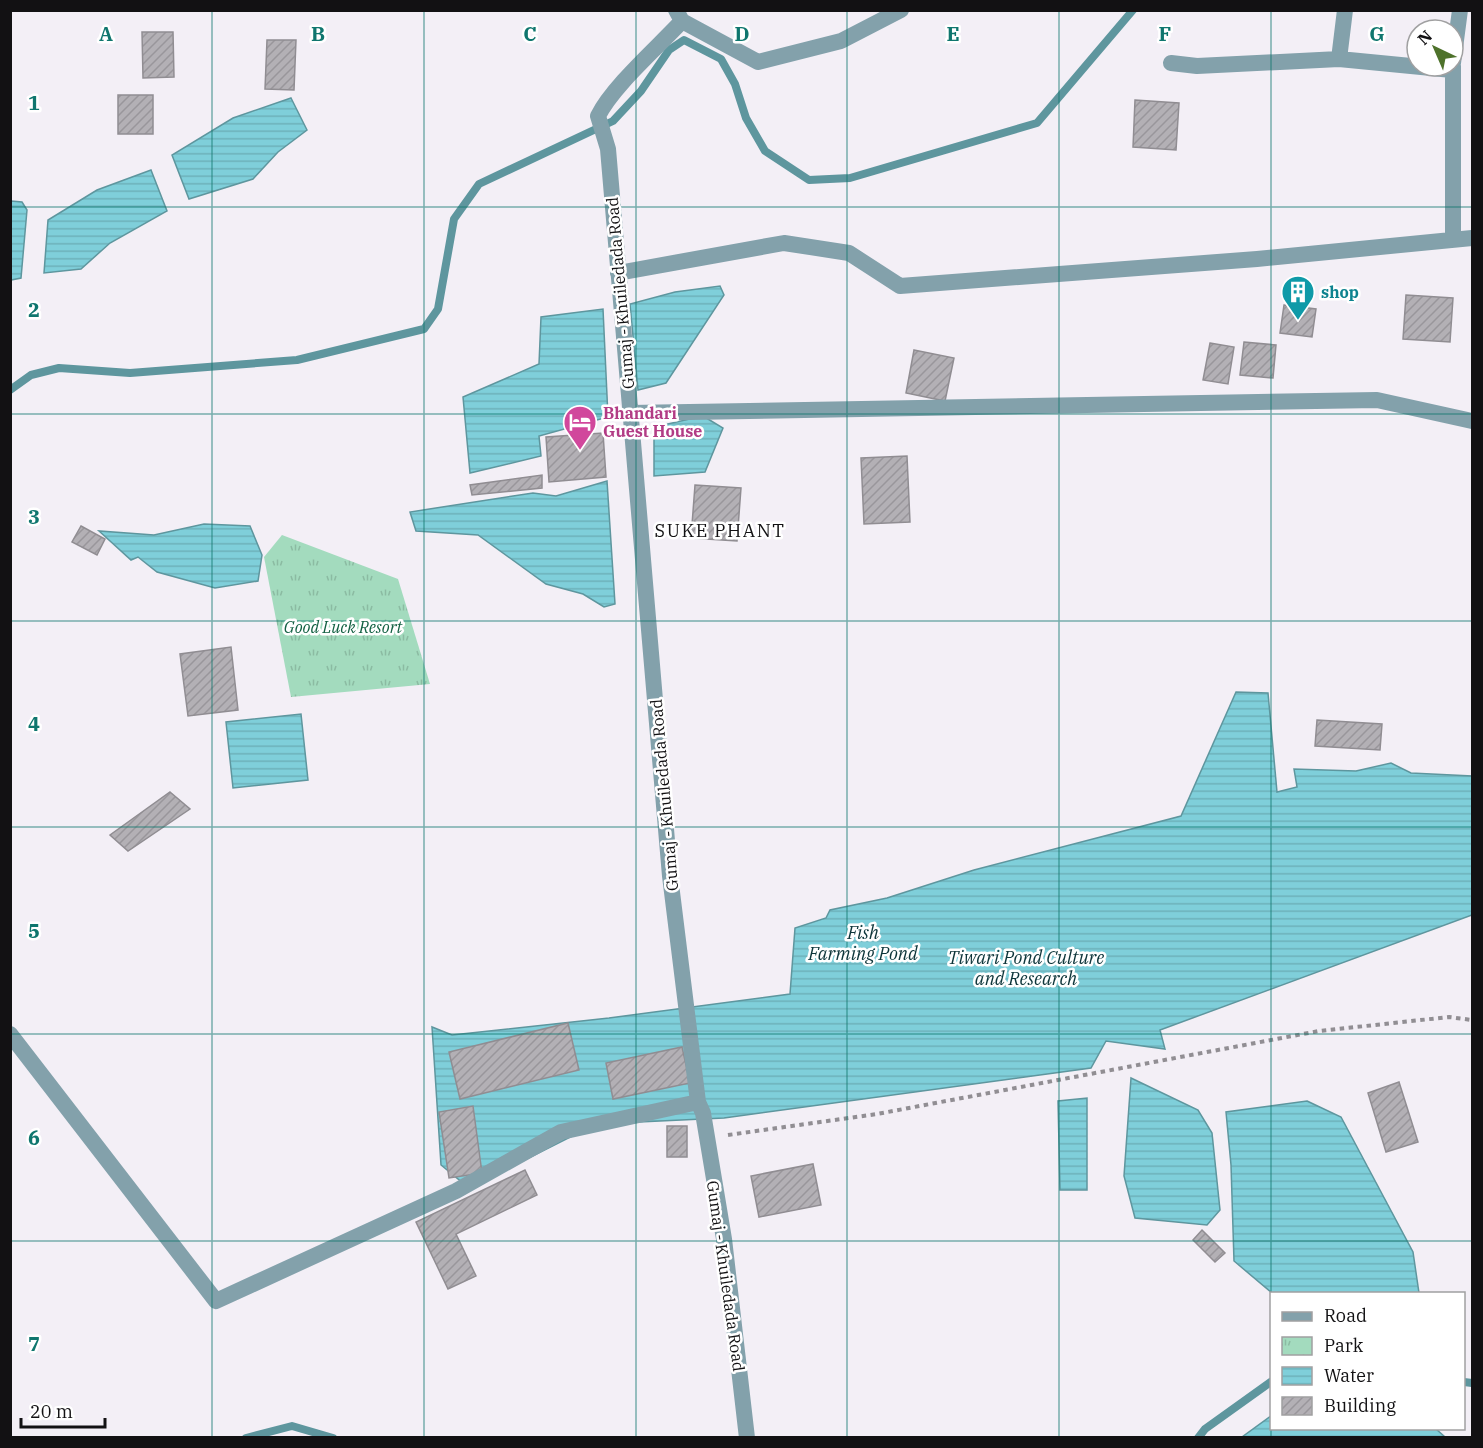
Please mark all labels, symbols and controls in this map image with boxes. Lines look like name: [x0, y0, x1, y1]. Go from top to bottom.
north arrow: [1405, 18, 1465, 78]
text: A: [99, 20, 113, 47]
text: B: [311, 20, 325, 47]
text: C: [523, 20, 537, 47]
text: D: [734, 20, 750, 47]
text: E: [946, 20, 960, 47]
text: F: [1159, 20, 1171, 47]
text: G: [1369, 20, 1385, 47]
text: N: [1413, 26, 1436, 49]
text: 1: [28, 89, 40, 116]
street label: Gumaj - Khuiledada Road: [602, 196, 638, 390]
building icon: shop: [1280, 274, 1316, 321]
place label: shop: [1321, 282, 1359, 302]
text: 2: [28, 296, 40, 323]
place label: Bhandari Guest House: [603, 403, 702, 441]
hotel icon: Bhandari Guest House: [562, 404, 598, 451]
text: 3: [28, 503, 40, 530]
district label: SUKE PHANT: [655, 519, 785, 542]
park label: Good Luck Resort: [284, 617, 404, 637]
street label: Gumaj - Khuiledada Road: [646, 698, 682, 892]
text: 4: [28, 710, 40, 737]
text: 5: [28, 917, 40, 944]
water label: Fish Farming Pond: [807, 921, 918, 965]
water label: Tiwari Pond Culture and Research: [948, 946, 1104, 990]
text: 6: [28, 1124, 40, 1151]
street label: Gumaj - Khuiledada Road: [703, 1179, 749, 1373]
legend: [1270, 1292, 1465, 1430]
text: Road: [1324, 1304, 1367, 1327]
text: 7: [28, 1330, 40, 1357]
text: Park: [1324, 1334, 1364, 1357]
text: Water: [1324, 1364, 1374, 1387]
scale bar: [21, 1391, 105, 1429]
text: Building: [1324, 1394, 1396, 1417]
text: 20 m: [30, 1400, 73, 1423]

